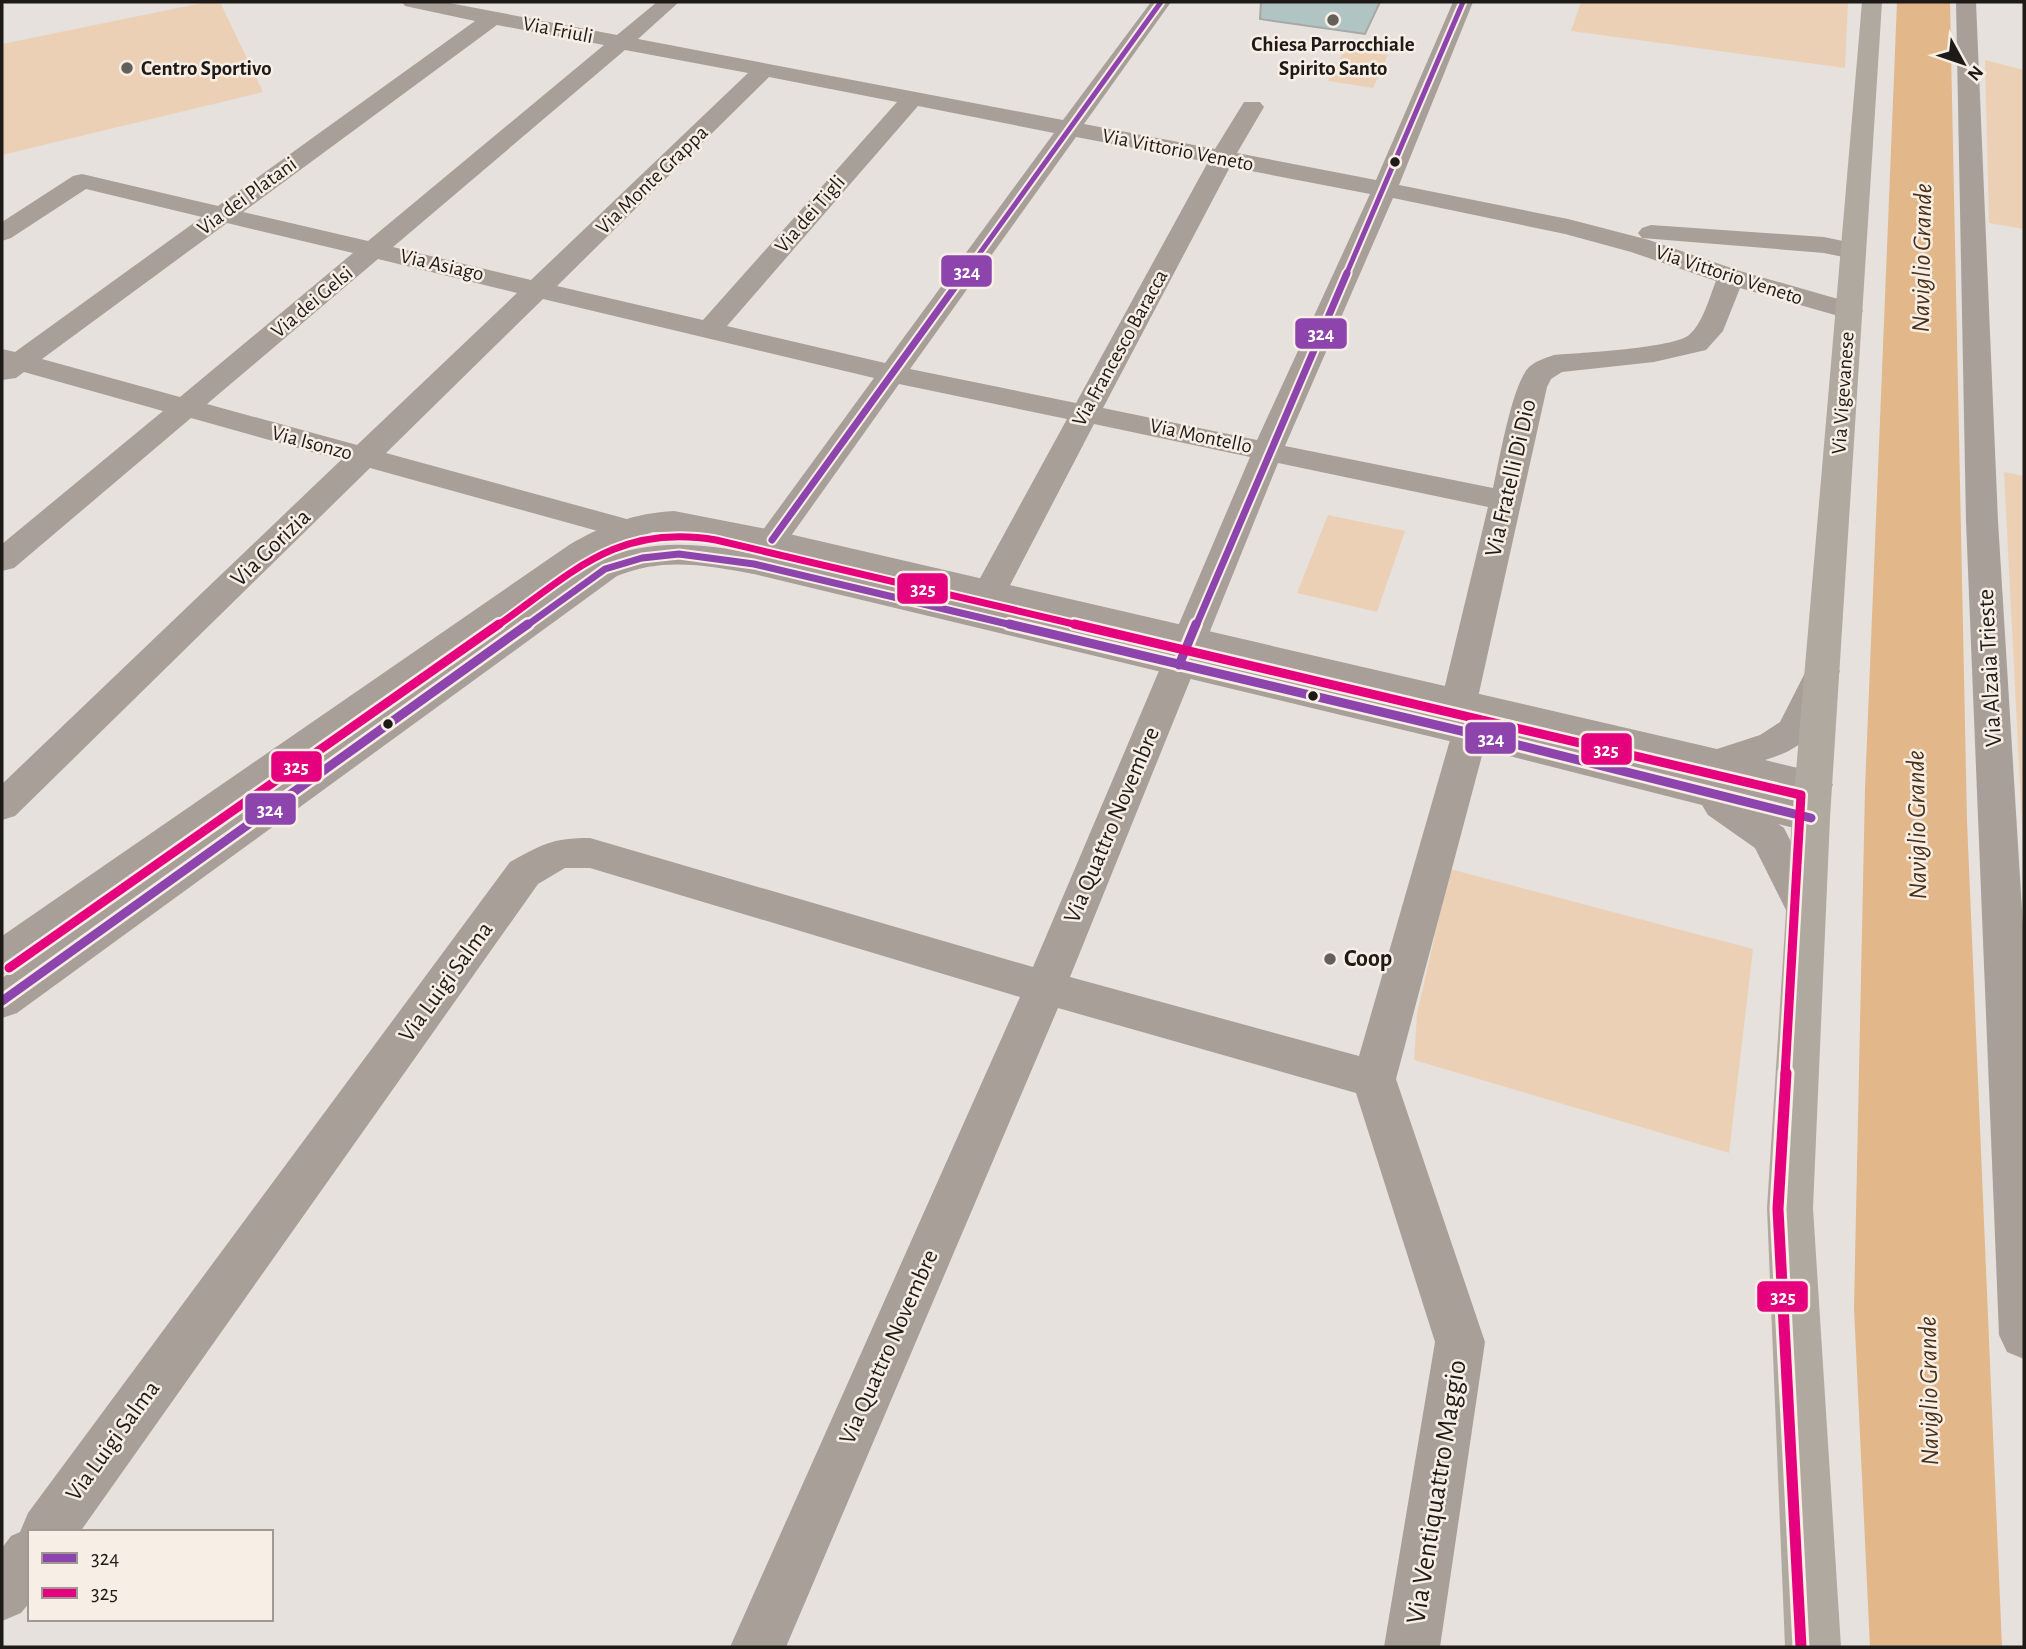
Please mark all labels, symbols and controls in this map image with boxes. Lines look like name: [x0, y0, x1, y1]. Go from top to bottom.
marker: Chiesa Parrocchiale Spirito Santo: [1325, 12, 1341, 28]
street label: Via Friuli: [521, 13, 595, 47]
north arrow: [1928, 28, 1998, 98]
place label: Chiesa Parrocchiale Spirito Santo: [1251, 34, 1415, 79]
place label: Centro Sportivo: [141, 58, 272, 79]
marker: Centro Sportivo: [119, 60, 135, 76]
text: N: [1963, 62, 1986, 84]
street label: Via Monte Grappa: [592, 121, 712, 238]
street label: Via Vittorio Veneto: [1101, 125, 1255, 175]
street label: Via dei Platani: [193, 153, 301, 239]
unlabelled marker: [1388, 155, 1402, 169]
street label: Via dei Tigli: [771, 171, 849, 257]
water label: Naviglio Grande: [1908, 183, 1936, 333]
street label: Via Vittorio Veneto: [1653, 241, 1805, 309]
street label: Via Asiago: [398, 245, 486, 285]
line badge: 324: [940, 254, 993, 288]
street label: Via dei Gelsi: [267, 262, 357, 342]
text: 324: [954, 263, 981, 282]
street label: Via Francesco Baracca: [1068, 266, 1172, 430]
line badge: 324: [1294, 317, 1348, 350]
text: 324: [1308, 325, 1335, 344]
street label: Via Vigevanese: [1828, 331, 1858, 455]
street label: Via Fratelli Di Dio: [1481, 397, 1541, 559]
street label: Via Montello: [1148, 415, 1254, 457]
street label: Via Isonzo: [269, 422, 355, 464]
street label: Via Gorizia: [227, 505, 315, 591]
line badge: 325: [896, 572, 949, 605]
text: 325: [910, 580, 936, 599]
street label: Via Alzaia Trieste: [1974, 588, 2006, 748]
unlabelled marker: [1306, 689, 1320, 703]
unlabelled marker: [381, 717, 395, 731]
line badge: 324: [1464, 721, 1517, 755]
street label: Via Quattro Novembre: [1060, 724, 1164, 926]
text: 324: [1478, 730, 1505, 749]
line badge: 325: [1580, 732, 1633, 766]
text: 325: [1593, 741, 1619, 760]
line badge: 325: [270, 750, 323, 783]
water label: Naviglio Grande: [1903, 750, 1931, 900]
text: 325: [283, 758, 309, 777]
line badge: 324: [244, 792, 297, 826]
text: 324: [257, 801, 284, 820]
street label: Via Luigi Salma: [395, 918, 497, 1046]
place label: Coop: [1344, 947, 1392, 971]
marker: Coop: [1322, 951, 1338, 967]
street label: Via Quattro Novembre: [835, 1246, 943, 1448]
line badge: 325: [1756, 1280, 1809, 1313]
text: 325: [1770, 1288, 1796, 1307]
water label: Naviglio Grande: [1915, 1316, 1943, 1466]
street label: Via Ventiquattro Maggio: [1402, 1358, 1472, 1626]
street label: Via Luigi Salma: [62, 1377, 164, 1505]
legend: [28, 1530, 273, 1621]
text: 324: [91, 1548, 119, 1569]
text: 325: [91, 1583, 118, 1604]

